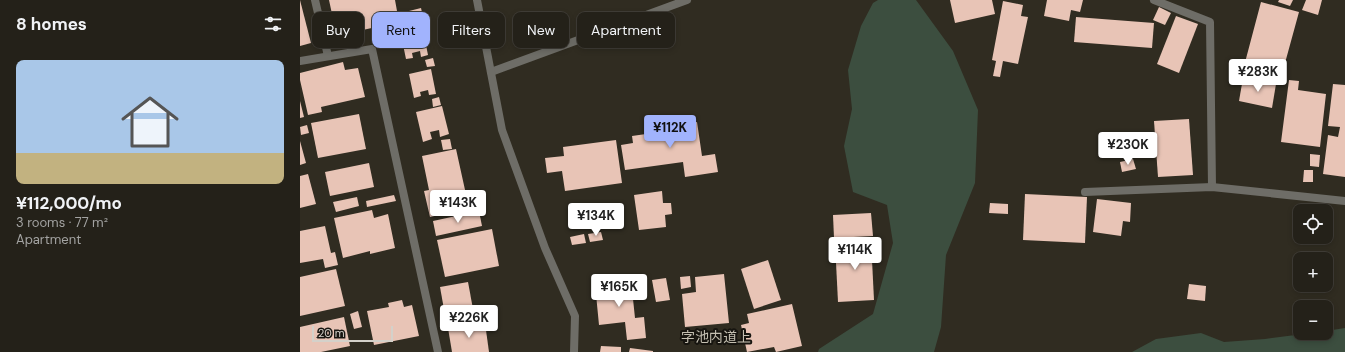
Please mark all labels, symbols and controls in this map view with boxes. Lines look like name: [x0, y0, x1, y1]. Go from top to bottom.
chip: Buy: [312, 12, 364, 48]
chip: Rent: [372, 12, 430, 48]
chip: Filters: [438, 12, 505, 48]
chip: New: [513, 12, 569, 48]
chip: Apartment: [577, 12, 675, 48]
text: 8 homes: [16, 13, 87, 35]
icon: filters: [262, 13, 284, 35]
pin: ¥283K: [1230, 59, 1286, 93]
text: ¥283K: [1238, 63, 1278, 80]
icon: home: [114, 86, 186, 158]
pin: ¥112K: [642, 115, 698, 149]
text: ¥112K: [653, 119, 687, 136]
pin: ¥230K: [1100, 132, 1156, 166]
text: ¥230K: [1107, 136, 1149, 153]
pin: ¥143K: [430, 190, 486, 224]
text: ¥112,000/mo: [16, 192, 122, 214]
text: ¥143K: [439, 194, 477, 211]
pin: ¥134K: [568, 203, 624, 237]
map controls: [1293, 204, 1333, 340]
button: locate: [1293, 204, 1333, 244]
text: ¥134K: [577, 207, 615, 224]
text: 3 rooms · 77 m²: [16, 214, 108, 231]
text: Apartment: [16, 231, 81, 248]
pin: ¥114K: [827, 237, 883, 271]
text: ¥114K: [838, 241, 872, 258]
button: +: [1293, 252, 1333, 292]
pin: ¥165K: [591, 274, 647, 308]
text: ¥165K: [600, 278, 638, 295]
button: −: [1293, 300, 1333, 340]
pin: ¥226K: [441, 305, 497, 339]
text: ¥226K: [449, 309, 489, 326]
scale bar: [312, 324, 393, 343]
text: 20 m: [318, 326, 344, 340]
district label: 字池内道上: [681, 328, 751, 346]

